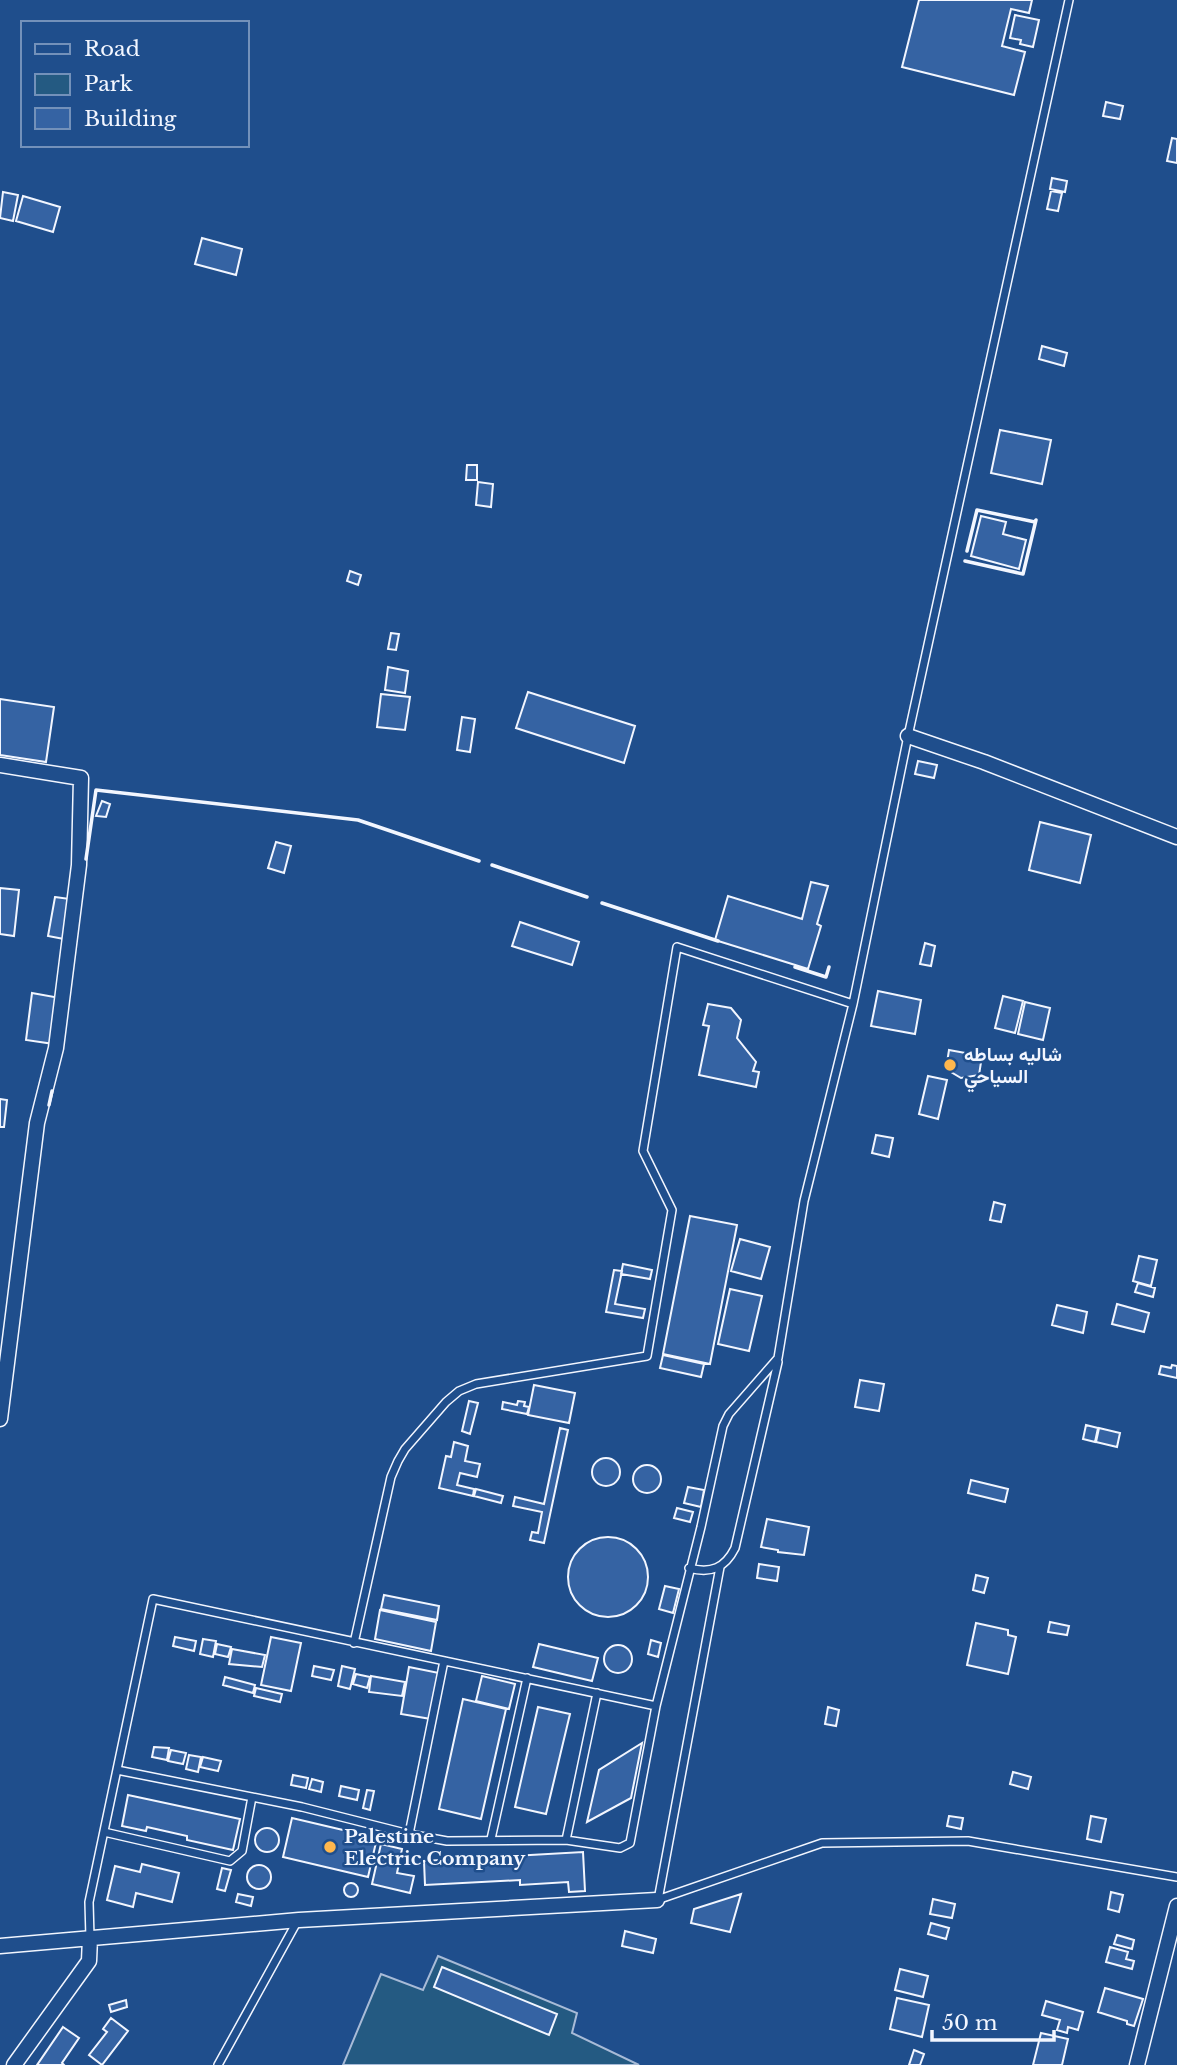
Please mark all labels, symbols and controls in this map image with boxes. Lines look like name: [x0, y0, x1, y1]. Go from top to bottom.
legend: [21, 21, 248, 147]
text: Road: [84, 36, 140, 62]
text: Park: [84, 71, 133, 97]
text: Building: [84, 106, 177, 132]
place label: شاليه بساطه السياحي: [964, 1043, 1062, 1093]
marker: شاليه بساطه السياحي: [942, 1057, 958, 1073]
place label: Palestine Electric Company: [344, 1825, 526, 1870]
marker: Palestine Electric Company: [322, 1839, 338, 1855]
scale bar: [932, 1998, 1054, 2042]
text: 50 m: [942, 2010, 998, 2036]

